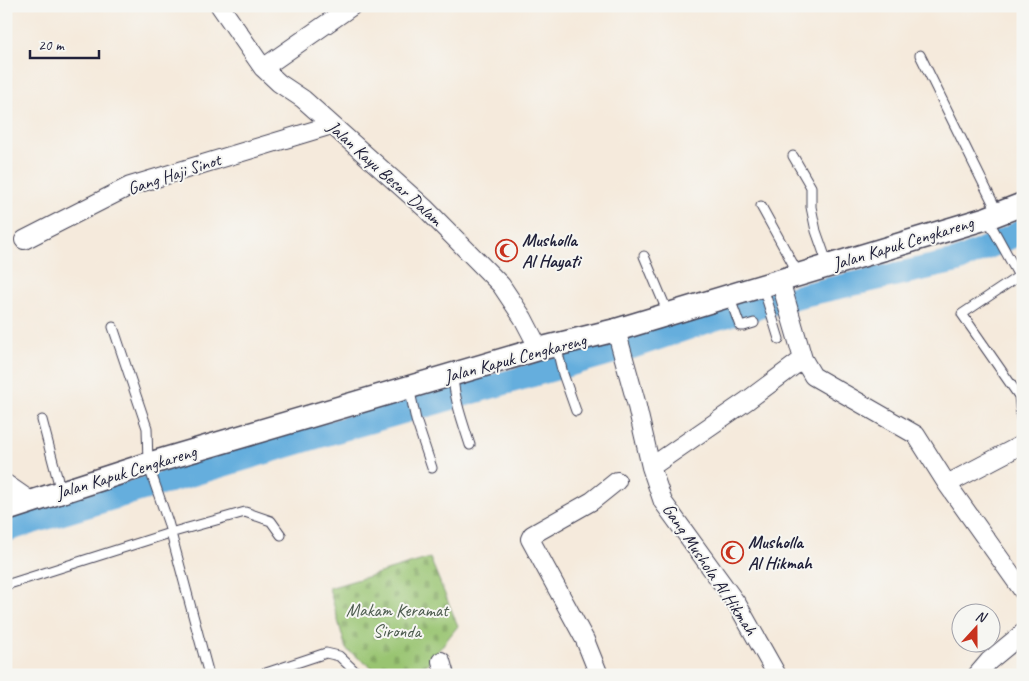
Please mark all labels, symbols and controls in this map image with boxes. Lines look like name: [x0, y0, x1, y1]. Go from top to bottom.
scale bar: [30, 28, 99, 60]
text: 20 m: [38, 36, 65, 55]
street label: Jalan Kayu Besar Dalam: [322, 115, 448, 232]
street label: Gang Haji Sinot: [125, 148, 225, 199]
street label: Jalan Kapuk Cengkareng: [829, 211, 978, 275]
place label: Musholla Al Hayati: [522, 229, 583, 272]
mosque icon: Musholla Al Hayati: [494, 238, 518, 262]
street label: Jalan Kapuk Cengkareng: [441, 328, 590, 388]
street label: Jalan Kapuk Cengkareng: [52, 440, 201, 504]
street label: Gang Mushola Al Hikmah: [658, 499, 763, 640]
place label: Musholla Al Hikmah: [748, 531, 813, 574]
mosque icon: Musholla Al Hikmah: [720, 540, 744, 564]
park label: Makam Keramat Sironda: [346, 599, 450, 642]
north arrow: [952, 604, 1002, 654]
text: N: [973, 607, 990, 627]

